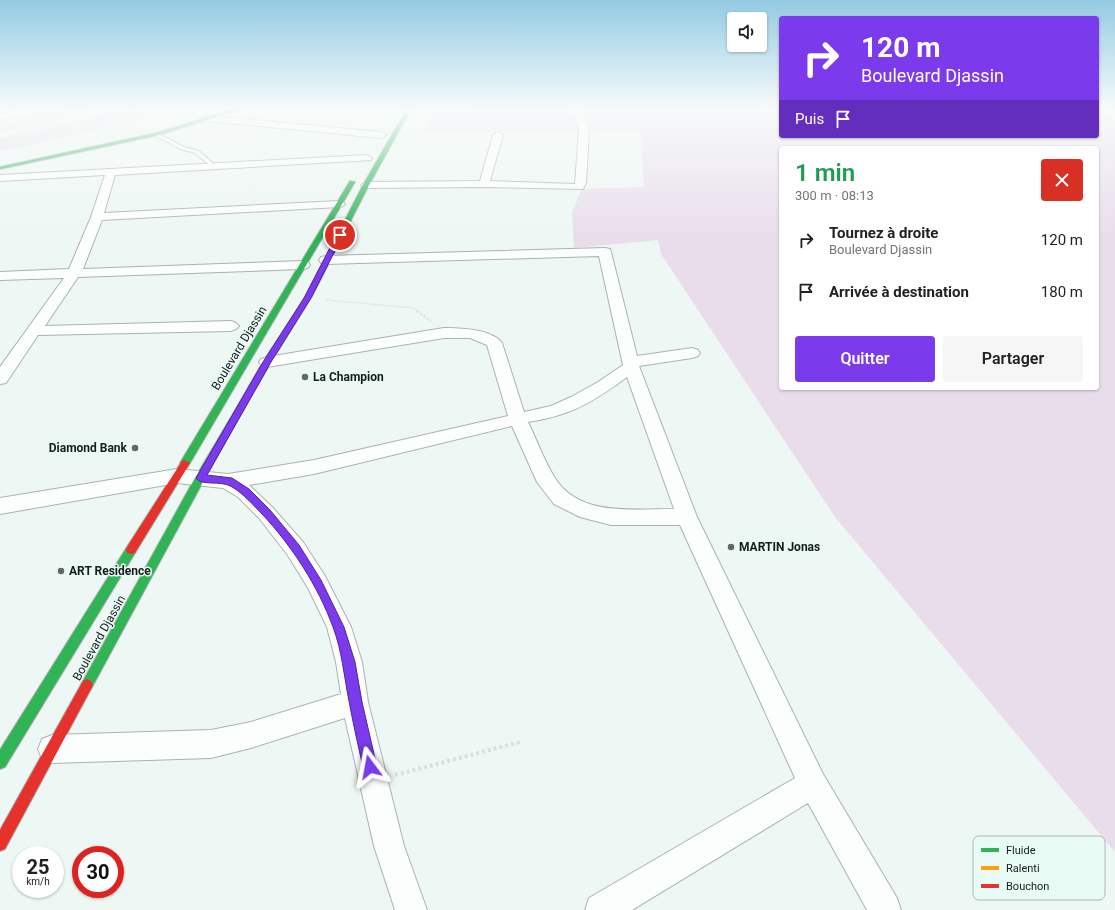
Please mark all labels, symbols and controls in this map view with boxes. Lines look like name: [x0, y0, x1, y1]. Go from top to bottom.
map controls: [727, 12, 767, 52]
button: sound: [727, 12, 767, 52]
text: 120 m: [861, 31, 940, 64]
icon: right: [795, 32, 847, 84]
text: Boulevard Djassin: [861, 65, 1004, 86]
icon: arrive: [832, 108, 854, 130]
text: Puis: [795, 110, 824, 128]
text: 1 min: [795, 159, 855, 187]
button: close: [1041, 159, 1083, 201]
text: 300 m · 08:13: [795, 188, 874, 203]
pin: [323, 218, 357, 252]
icon: arrive: [329, 224, 351, 246]
text: Tournez à droite: [829, 224, 938, 242]
icon: right: [795, 229, 817, 251]
text: 120 m: [1041, 231, 1083, 249]
text: Boulevard Djassin: [829, 242, 932, 257]
icon: arrive: [795, 281, 817, 303]
text: Arrivée à destination: [829, 283, 969, 301]
text: 180 m: [1041, 283, 1083, 301]
street label: Boulevard Djassin: [208, 304, 270, 392]
button: Quitter: [795, 336, 935, 382]
button: Partager: [943, 336, 1083, 382]
place label: La Champion: [313, 370, 384, 384]
marker: La Champion: [300, 372, 310, 382]
place label: Diamond Bank: [49, 441, 128, 455]
marker: Diamond Bank: [130, 443, 140, 453]
place label: MARTIN Jonas: [739, 540, 820, 554]
marker: MARTIN Jonas: [726, 542, 736, 552]
place label: ART Residence: [69, 564, 151, 578]
marker: ART Residence: [56, 566, 66, 576]
street label: Boulevard Djassin: [70, 593, 128, 683]
position arrow: [349, 746, 391, 788]
legend: [973, 836, 1105, 900]
text: Fluide: [1006, 844, 1036, 857]
speed limit sign: 30: [72, 846, 124, 898]
text: 25: [27, 855, 49, 879]
text: Ralenti: [1006, 862, 1040, 875]
text: km/h: [26, 876, 50, 887]
text: Bouchon: [1006, 880, 1049, 893]

